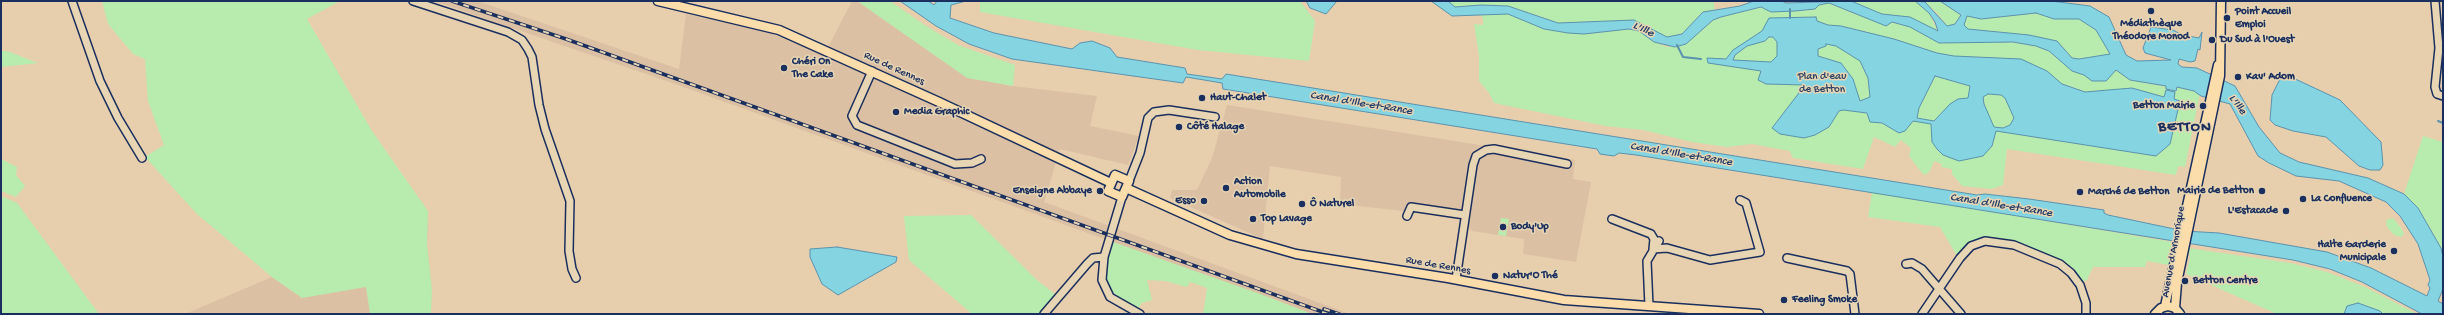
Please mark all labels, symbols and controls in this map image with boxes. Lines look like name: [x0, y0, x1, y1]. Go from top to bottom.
place label: Point Accueil Emploi: [2235, 5, 2291, 31]
marker: Médiathèque Théodore Monod: [2146, 6, 2156, 16]
marker: Point Accueil Emploi: [2222, 13, 2232, 23]
place label: Médiathèque Théodore Monod: [2113, 17, 2189, 43]
water label: L'Ille: [1630, 19, 1656, 41]
place label: Du Sud à l'Ouest: [2220, 33, 2294, 47]
marker: Du Sud à l'Ouest: [2207, 35, 2217, 45]
street label: Rue de Rennes: [862, 49, 926, 89]
place label: Chéri On The Cake: [792, 55, 833, 81]
marker: Chéri On The Cake: [779, 63, 789, 73]
park label: Plan d'eau de Betton: [1798, 70, 1846, 96]
place label: Kav' Adom: [2246, 70, 2295, 84]
marker: Kav' Adom: [2233, 72, 2243, 82]
water label: Canal d'Ille-et-Rance: [1309, 89, 1413, 119]
place label: Haut-Chalet: [1210, 91, 1266, 105]
water label: L'Ille: [2225, 92, 2249, 118]
marker: Haut-Chalet: [1197, 93, 1207, 103]
place label: Betton Mairie: [2133, 99, 2195, 113]
marker: Betton Mairie: [2198, 101, 2208, 111]
place label: Media Graphic: [904, 105, 969, 119]
marker: Media Graphic: [891, 107, 901, 117]
district label: BETTON: [2158, 119, 2212, 137]
place label: Côté Halage: [1187, 120, 1244, 134]
marker: Côté Halage: [1174, 122, 1184, 132]
water label: Canal d'Ille-et-Rance: [1629, 140, 1733, 170]
place label: Action Automobile: [1234, 175, 1286, 201]
marker: Action Automobile: [1221, 183, 1231, 193]
place label: Enseigne Abbaye: [1013, 184, 1092, 198]
place label: Mairie de Betton: [2177, 184, 2254, 198]
place label: Marché de Betton: [2088, 185, 2170, 199]
marker: Enseigne Abbaye: [1095, 186, 1105, 196]
marker: Mairie de Betton: [2257, 186, 2267, 196]
marker: Marché de Betton: [2075, 187, 2085, 197]
water label: Canal d'Ille-et-Rance: [1949, 191, 2053, 221]
place label: La Confluence: [2311, 192, 2372, 206]
place label: Esso: [1175, 194, 1196, 208]
marker: La Confluence: [2298, 194, 2308, 204]
marker: Esso: [1199, 196, 1209, 206]
place label: Ô Naturel: [1310, 197, 1354, 211]
marker: Ô Naturel: [1297, 199, 1307, 209]
place label: L'Estacade: [2228, 204, 2278, 218]
street label: Avenue d'Armorique: [2159, 205, 2189, 299]
marker: L'Estacade: [2281, 206, 2291, 216]
place label: Top Lavage: [1261, 212, 1312, 226]
marker: Top Lavage: [1248, 214, 1258, 224]
place label: Body'Up: [1511, 220, 1549, 234]
marker: Body'Up: [1498, 222, 1508, 232]
place label: Halte Garderie Municipale: [2317, 238, 2386, 264]
marker: Halte Garderie Municipale: [2389, 246, 2399, 256]
street label: Rue de Rennes: [1405, 254, 1471, 278]
place label: Natur'O Thé: [1503, 269, 1558, 283]
marker: Natur'O Thé: [1490, 271, 1500, 281]
place label: Betton Centre: [2193, 274, 2258, 288]
marker: Betton Centre: [2180, 276, 2190, 286]
place label: Feeling Smoke: [1792, 293, 1857, 307]
marker: Feeling Smoke: [1779, 295, 1789, 305]

